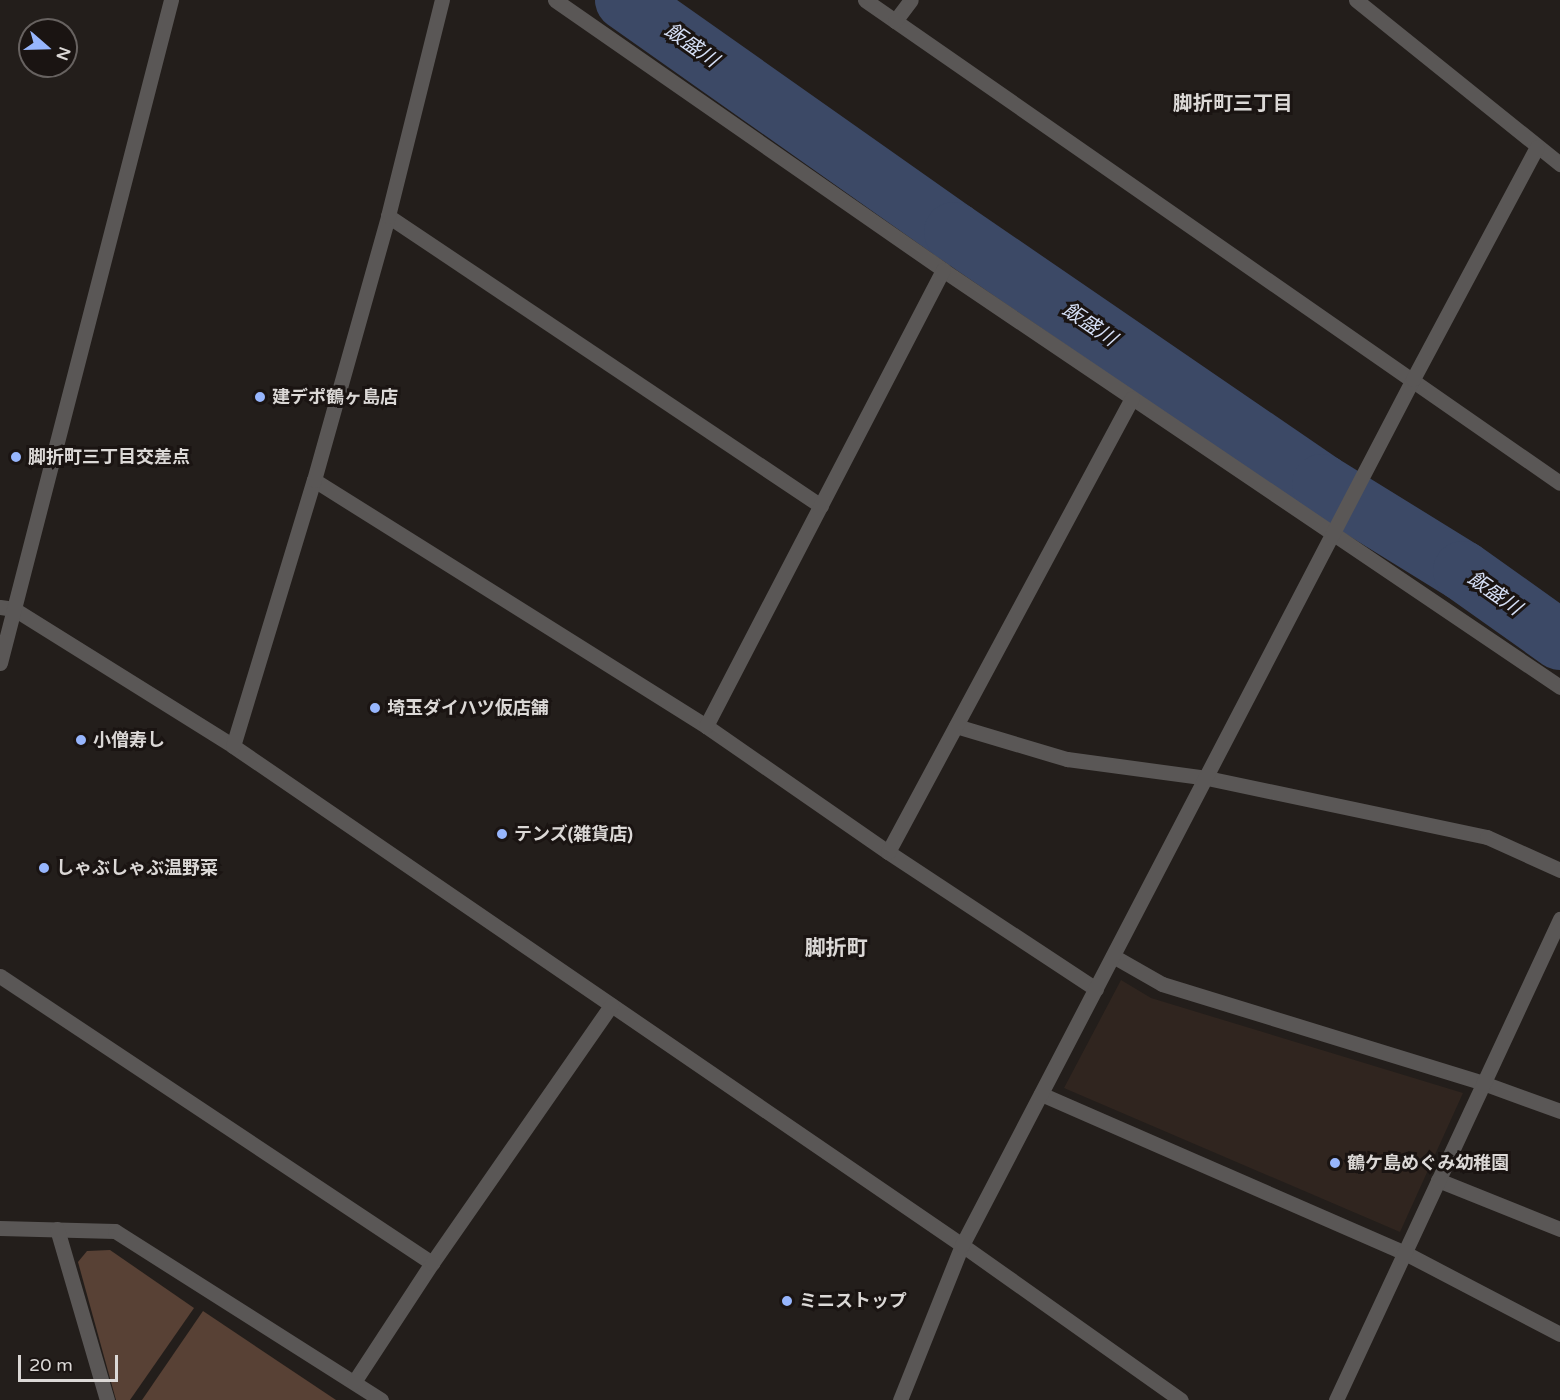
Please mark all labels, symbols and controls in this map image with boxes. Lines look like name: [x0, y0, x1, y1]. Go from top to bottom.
north arrow: [18, 18, 78, 78]
water label: 飯盛川: [660, 19, 722, 73]
text: N: [51, 44, 75, 63]
district label: 脚折町三丁目: [1173, 92, 1293, 116]
water label: 飯盛川: [1057, 298, 1121, 352]
place label: 建デポ鶴ヶ島店: [272, 386, 398, 408]
marker: 建デポ鶴ヶ島店: [253, 390, 267, 404]
place label: 脚折町三丁目交差点: [28, 446, 190, 468]
marker: 脚折町三丁目交差点: [9, 450, 23, 464]
water label: 飯盛川: [1463, 567, 1525, 621]
place label: 埼玉ダイハツ仮店舗: [387, 697, 549, 719]
marker: 埼玉ダイハツ仮店舗: [368, 701, 382, 715]
place label: 小僧寿し: [93, 729, 165, 751]
marker: 小僧寿し: [74, 733, 88, 747]
place label: テンズ(雑貨店): [514, 823, 633, 845]
marker: テンズ(雑貨店): [495, 827, 509, 841]
place label: しゃぶしゃぶ温野菜: [56, 857, 218, 879]
marker: しゃぶしゃぶ温野菜: [37, 861, 51, 875]
district label: 脚折町: [805, 936, 867, 962]
place label: 鶴ケ島めぐみ幼稚園: [1347, 1152, 1509, 1174]
marker: 鶴ケ島めぐみ幼稚園: [1328, 1156, 1342, 1170]
place label: ミニストップ: [799, 1290, 907, 1312]
marker: ミニストップ: [780, 1294, 794, 1308]
scale bar: [21, 1343, 122, 1381]
text: 20 m: [29, 1354, 73, 1376]

